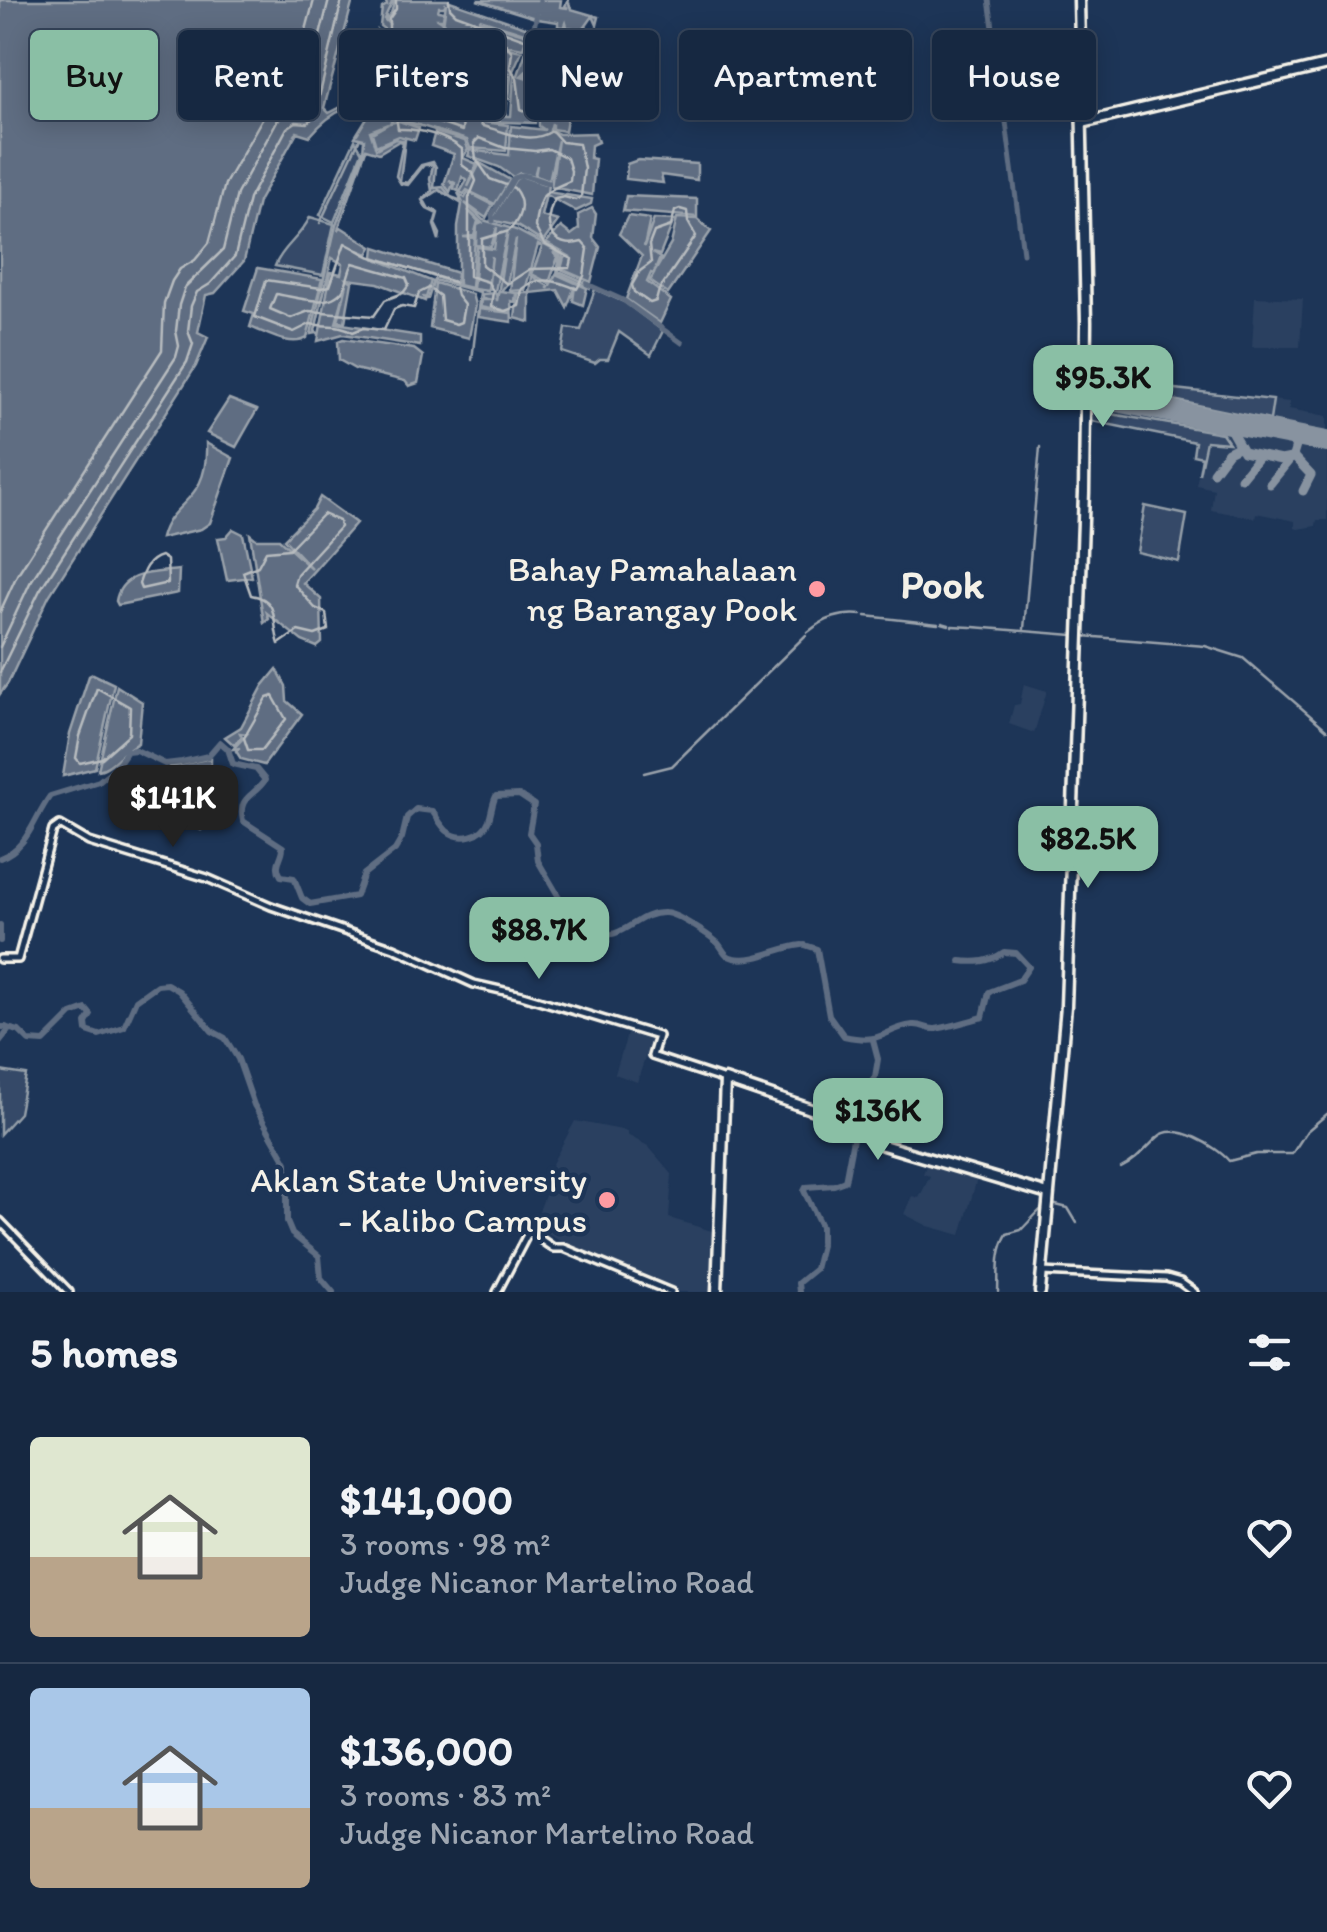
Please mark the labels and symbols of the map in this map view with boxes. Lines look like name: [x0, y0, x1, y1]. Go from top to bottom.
pin: $95.3K: [1022, 345, 1184, 430]
place label: Bahay Pamahalaan ng Barangay Pook: [508, 548, 797, 630]
district label: Pook: [900, 560, 984, 608]
marker: Bahay Pamahalaan ng Barangay Pook: [806, 578, 828, 600]
pin: $141K: [103, 765, 243, 850]
pin: $82.5K: [1007, 806, 1169, 891]
pin: $88.7K: [458, 897, 620, 982]
pin: $136K: [808, 1078, 948, 1163]
place label: Aklan State University - Kalibo Campus: [251, 1159, 587, 1241]
marker: Aklan State University - Kalibo Campus: [596, 1189, 618, 1211]

